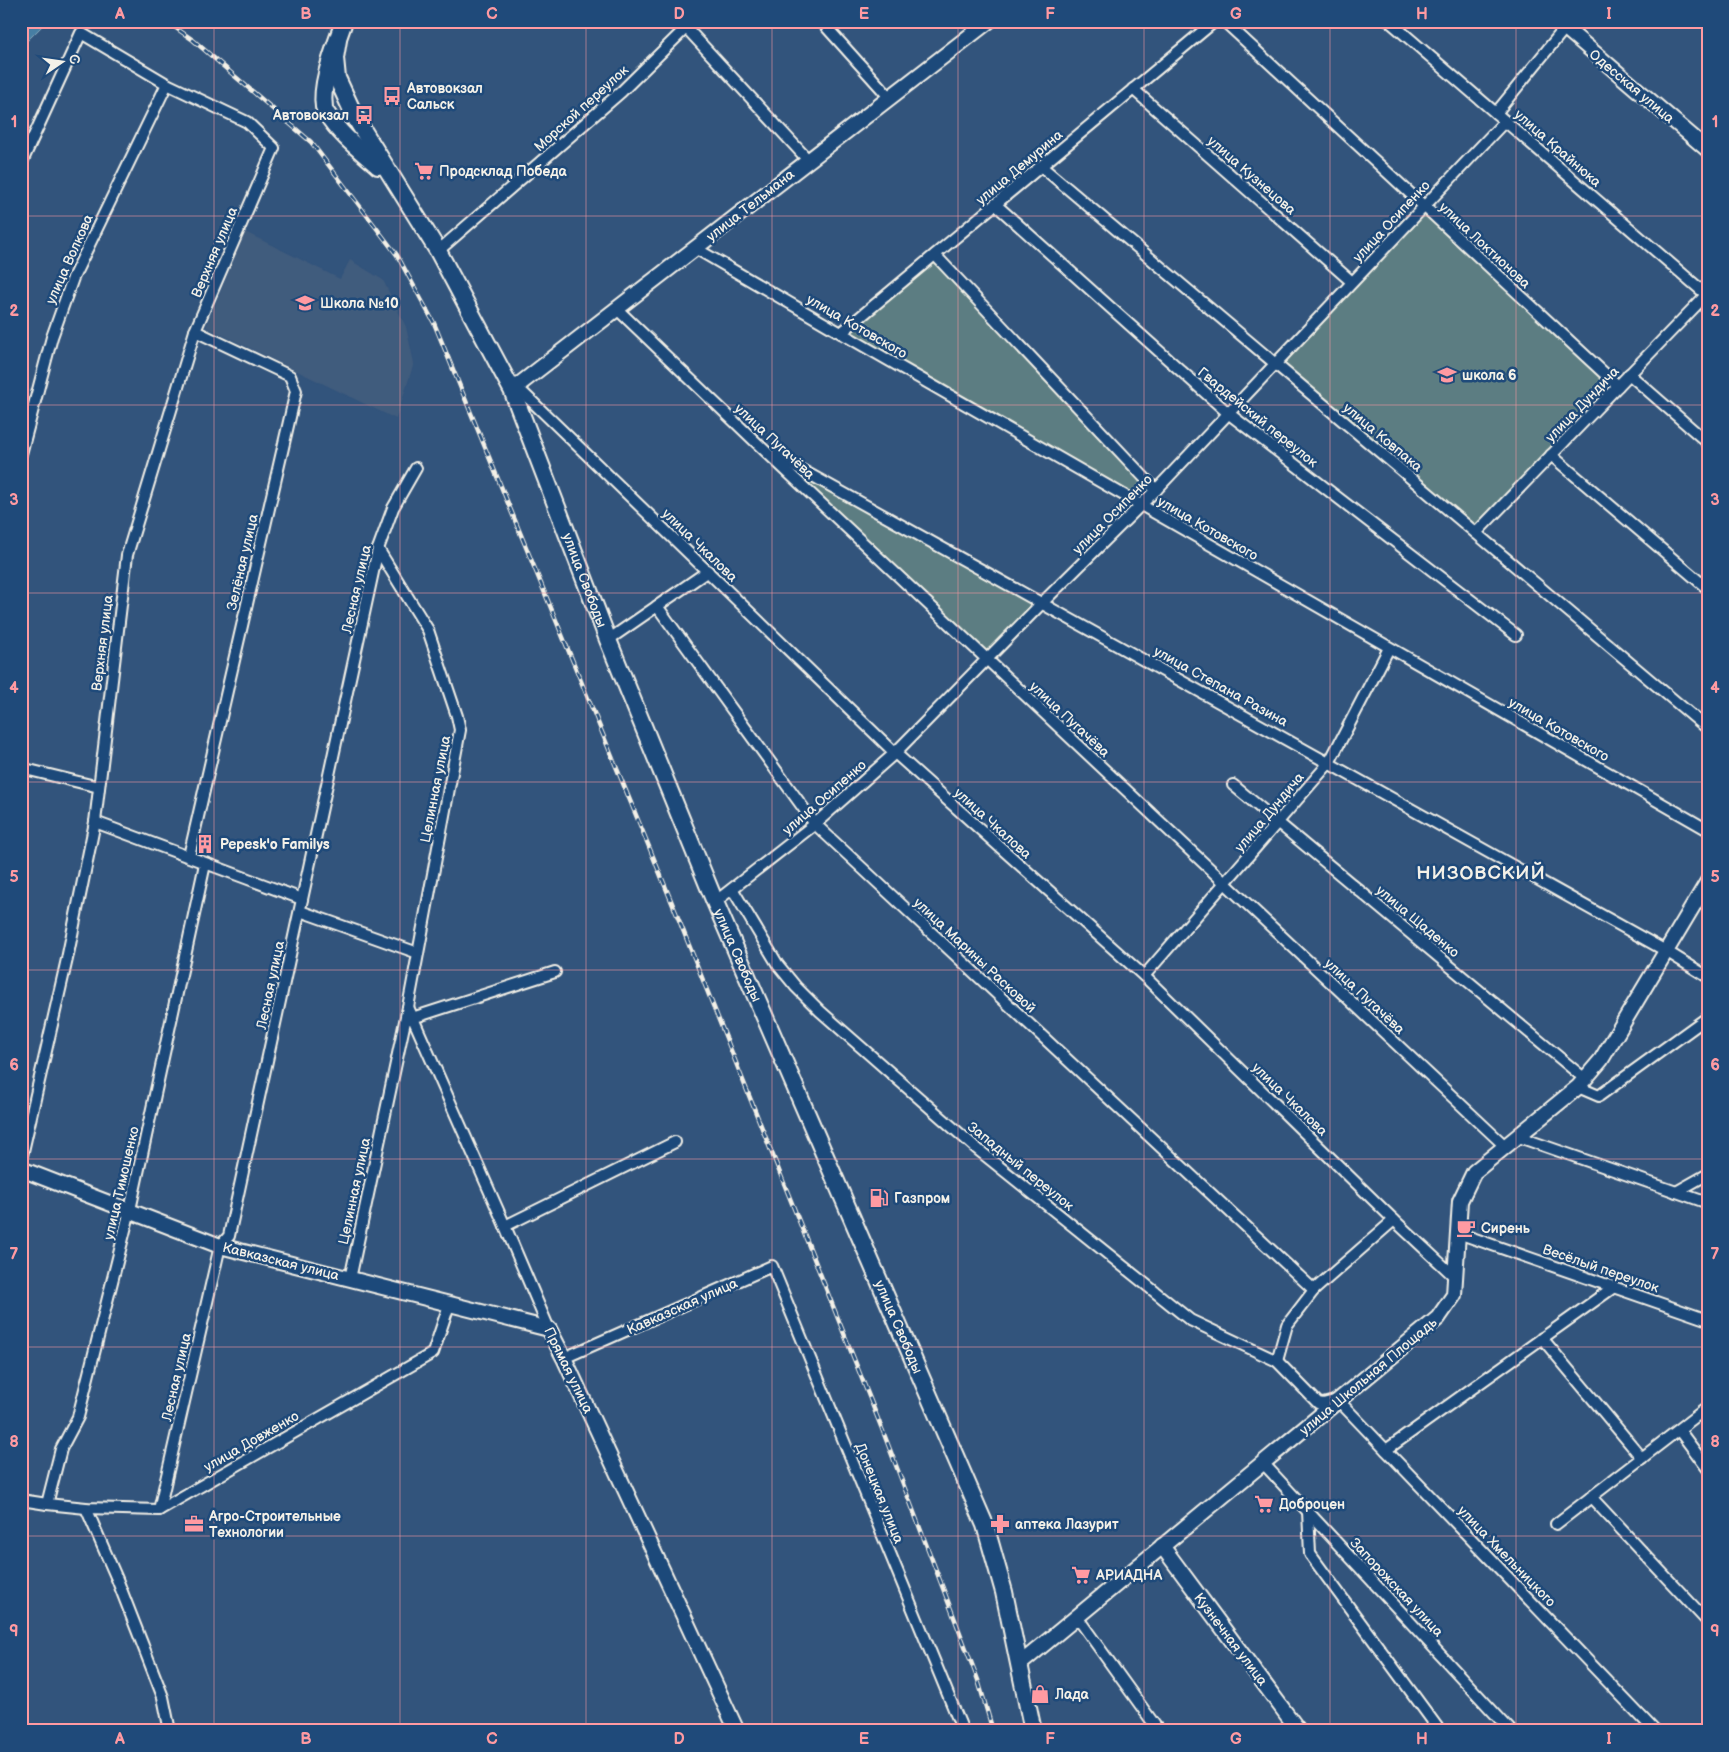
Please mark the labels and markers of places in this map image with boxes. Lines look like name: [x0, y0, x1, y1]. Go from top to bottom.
place label: Автовокзал Сальск: [406, 80, 483, 113]
bus stop icon: Автовокзал Сальск: [381, 85, 403, 107]
bus stop icon: Автовокзал: [353, 104, 375, 126]
place label: Автовокзал: [272, 107, 349, 124]
supermarket icon: Продсклад Победа: [413, 160, 435, 182]
place label: Продсклад Победа: [439, 163, 567, 180]
school or university icon: Школа №10: [294, 292, 316, 314]
place label: Школа №10: [320, 295, 399, 312]
school or university icon: школа 6: [1436, 364, 1458, 386]
place label: школа 6: [1462, 367, 1516, 384]
building icon: Pepesk'o Familys: [194, 833, 216, 855]
place label: Pepesk'o Familys: [220, 836, 330, 853]
fuel station icon: Газпром: [868, 1187, 890, 1209]
place label: Газпром: [894, 1190, 950, 1207]
cafe icon: Сирень: [1455, 1217, 1477, 1239]
place label: Сирень: [1481, 1220, 1531, 1237]
supermarket icon: Доброцен: [1253, 1493, 1275, 1515]
place label: Доброцен: [1279, 1496, 1345, 1513]
place label: Агро-Строительные Технологии: [208, 1508, 341, 1541]
office icon: Агро-Строительные Технологии: [183, 1513, 205, 1535]
pharmacy icon: аптека Лазурит: [989, 1513, 1011, 1535]
place label: аптека Лазурит: [1015, 1516, 1119, 1533]
supermarket icon: АРИАДНА: [1070, 1564, 1092, 1586]
place label: АРИАДНА: [1095, 1567, 1162, 1584]
shop icon: Лада: [1029, 1683, 1051, 1705]
place label: Лада: [1054, 1686, 1089, 1703]

